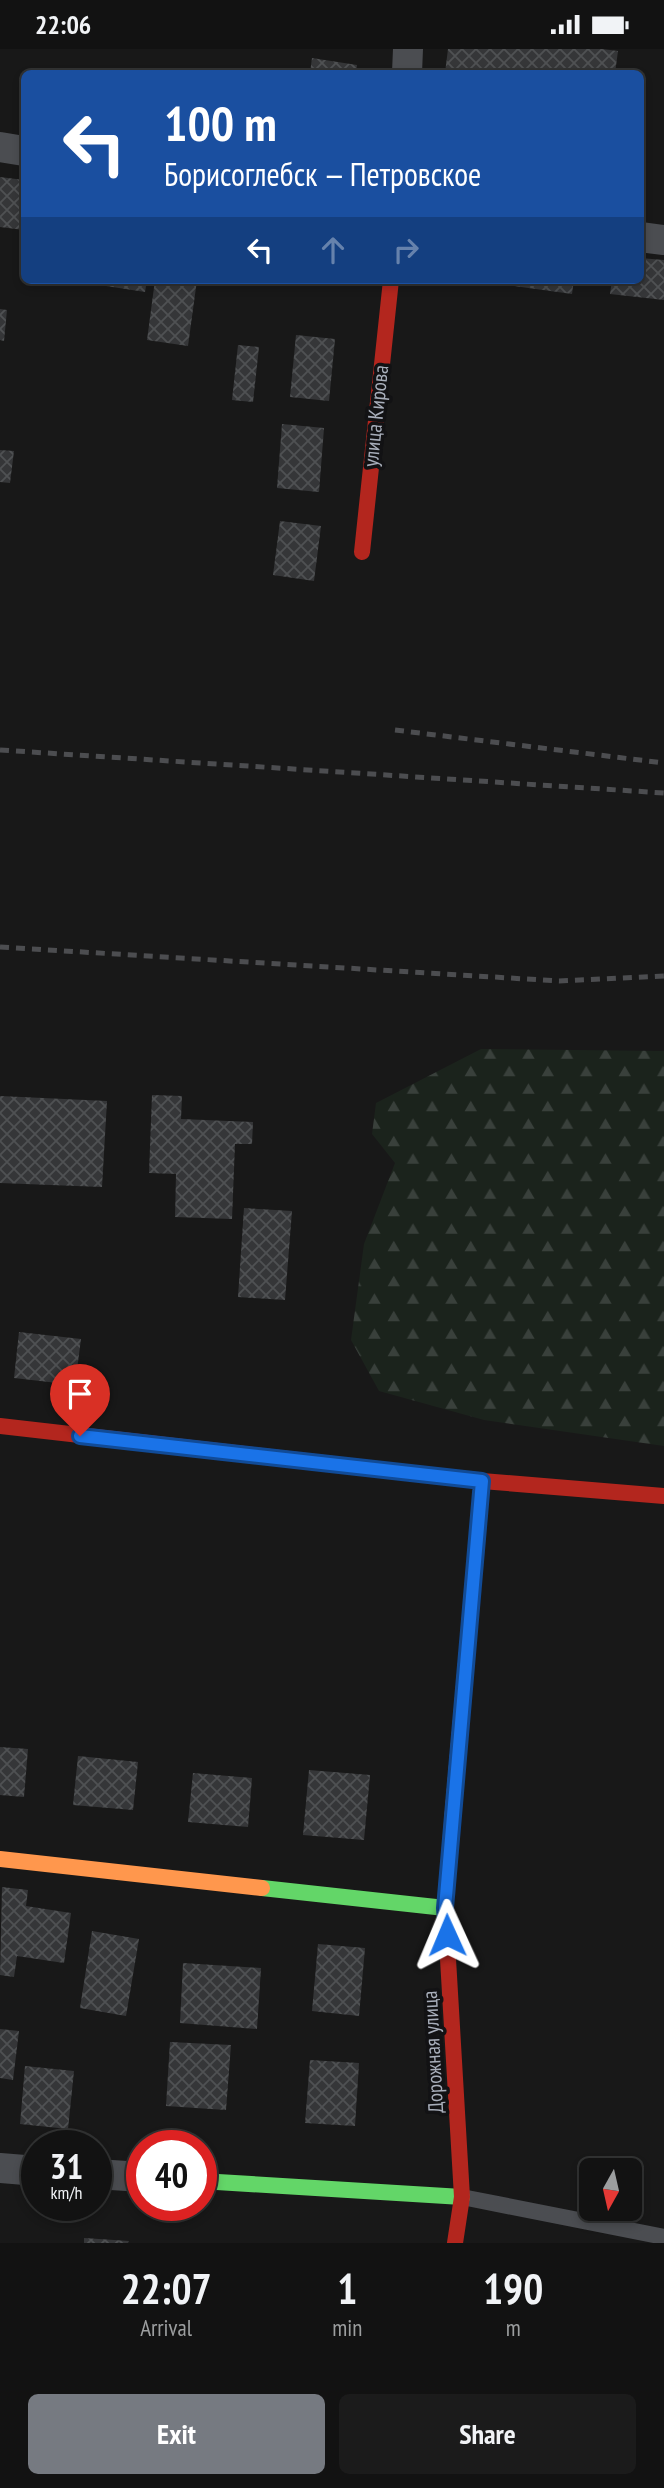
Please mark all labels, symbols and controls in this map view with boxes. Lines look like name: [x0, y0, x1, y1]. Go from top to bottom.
text: 22:06: [35, 8, 91, 41]
text: 100 m: [164, 91, 277, 155]
icon: left: [49, 98, 140, 189]
text: Борисоглебск — Петровское: [164, 153, 481, 195]
icon: left: [241, 231, 279, 269]
icon: ahead: [314, 231, 352, 269]
icon: right: [387, 231, 425, 269]
street label: улица Кирова: [357, 364, 394, 468]
pin: [50, 1364, 110, 1436]
icon: arrive: [61, 1375, 99, 1413]
position arrow: [410, 1898, 484, 1972]
street label: Дорожная улица: [416, 1990, 449, 2114]
speed limit sign: 40: [126, 2130, 217, 2221]
text: 31: [50, 2143, 83, 2189]
north arrow: [579, 2158, 642, 2221]
map controls: [579, 2158, 642, 2221]
text: km/h: [51, 2181, 82, 2204]
text: 22:07: [121, 2261, 212, 2316]
text: 1: [337, 2261, 357, 2316]
text: 190: [483, 2261, 543, 2316]
text: Arrival: [140, 2313, 192, 2342]
text: min: [332, 2313, 362, 2342]
text: m: [506, 2313, 521, 2342]
button: Exit: [28, 2394, 325, 2474]
button: Share: [339, 2394, 636, 2474]

